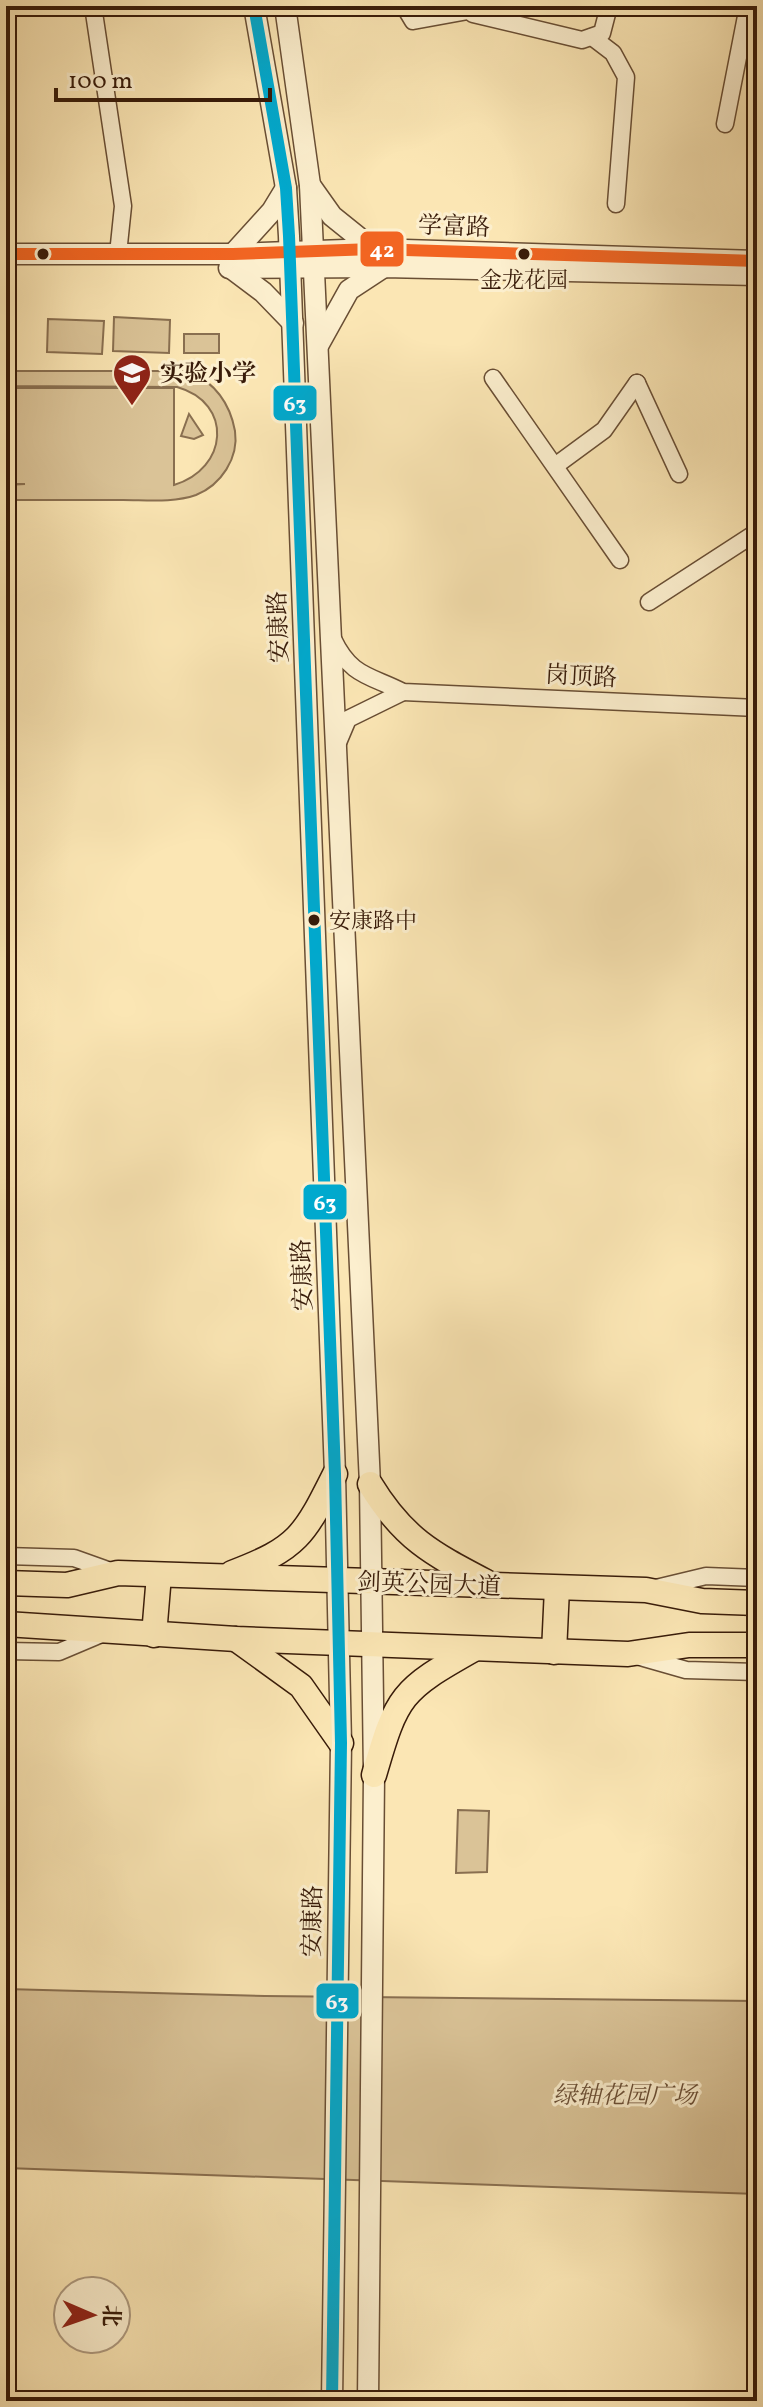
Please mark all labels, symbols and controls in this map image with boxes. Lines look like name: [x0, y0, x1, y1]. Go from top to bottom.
scale bar: [56, 52, 270, 102]
text: 100 m: [68, 65, 133, 99]
street label: 学富路: [417, 210, 491, 246]
line badge: 42: [359, 230, 405, 268]
text: 42: [370, 236, 394, 267]
unlabelled marker: [35, 246, 51, 262]
marker: 金龙花园: [516, 246, 532, 262]
place label: 金龙花园: [480, 266, 568, 297]
school or university icon: 实验小学: [111, 352, 153, 407]
place label: 实验小学: [160, 358, 256, 392]
line badge: 63: [272, 384, 318, 422]
text: 63: [283, 390, 307, 421]
street label: 安康路: [262, 590, 298, 664]
street label: 岗顶路: [544, 659, 618, 697]
place label: 安康路中: [329, 907, 417, 938]
marker: 安康路中: [306, 912, 322, 928]
line badge: 63: [302, 1183, 348, 1221]
text: 63: [313, 1189, 337, 1220]
street label: 安康路: [286, 1238, 322, 1312]
street label: 剑英公园大道: [356, 1566, 501, 1606]
street label: 安康路: [296, 1885, 332, 1957]
line badge: 63: [315, 1982, 360, 2020]
text: 63: [325, 1988, 349, 2019]
park label: 绿轴花园广场: [553, 2080, 699, 2114]
north arrow: [52, 2275, 132, 2355]
text: 北: [94, 2304, 125, 2327]

